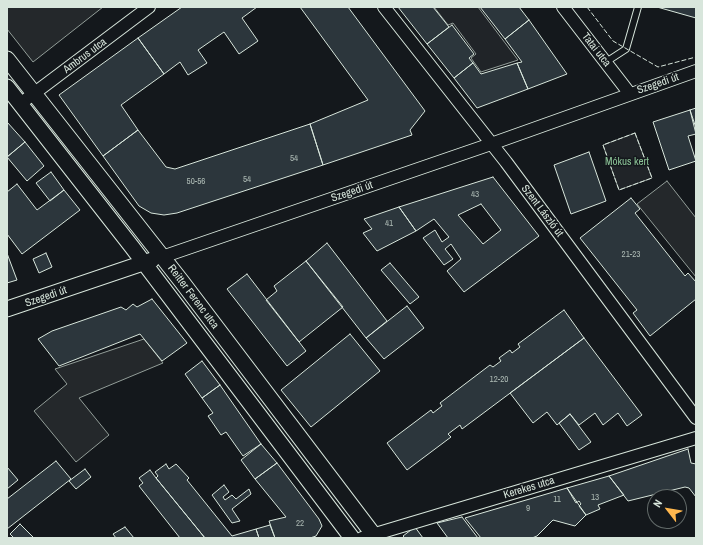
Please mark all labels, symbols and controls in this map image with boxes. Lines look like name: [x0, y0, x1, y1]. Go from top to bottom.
street label: Tatai utca: [579, 30, 613, 70]
street label: Ambrus utca: [61, 35, 109, 77]
street label: Szegedi út: [635, 71, 681, 97]
house number: 54: [290, 154, 298, 164]
park label: Mókus kert: [605, 155, 649, 169]
house number: 54: [243, 175, 251, 185]
house number: 50-56: [187, 177, 205, 187]
street label: Szegedi út: [329, 179, 375, 205]
street label: Szent László út: [518, 182, 566, 240]
house number: 43: [471, 190, 479, 200]
house number: 41: [385, 219, 393, 229]
house number: 21-23: [622, 250, 640, 260]
street label: Reitter Ferenc utca: [165, 262, 221, 332]
street label: Szegedi út: [23, 284, 69, 310]
house number: 12-20: [490, 375, 508, 385]
street label: Kerekes utca: [502, 474, 556, 502]
north arrow: [647, 489, 687, 529]
house number: 13: [591, 493, 599, 503]
house number: 11: [553, 495, 561, 505]
text: N: [650, 497, 665, 510]
house number: 9: [526, 504, 530, 514]
house number: 22: [296, 519, 304, 529]

